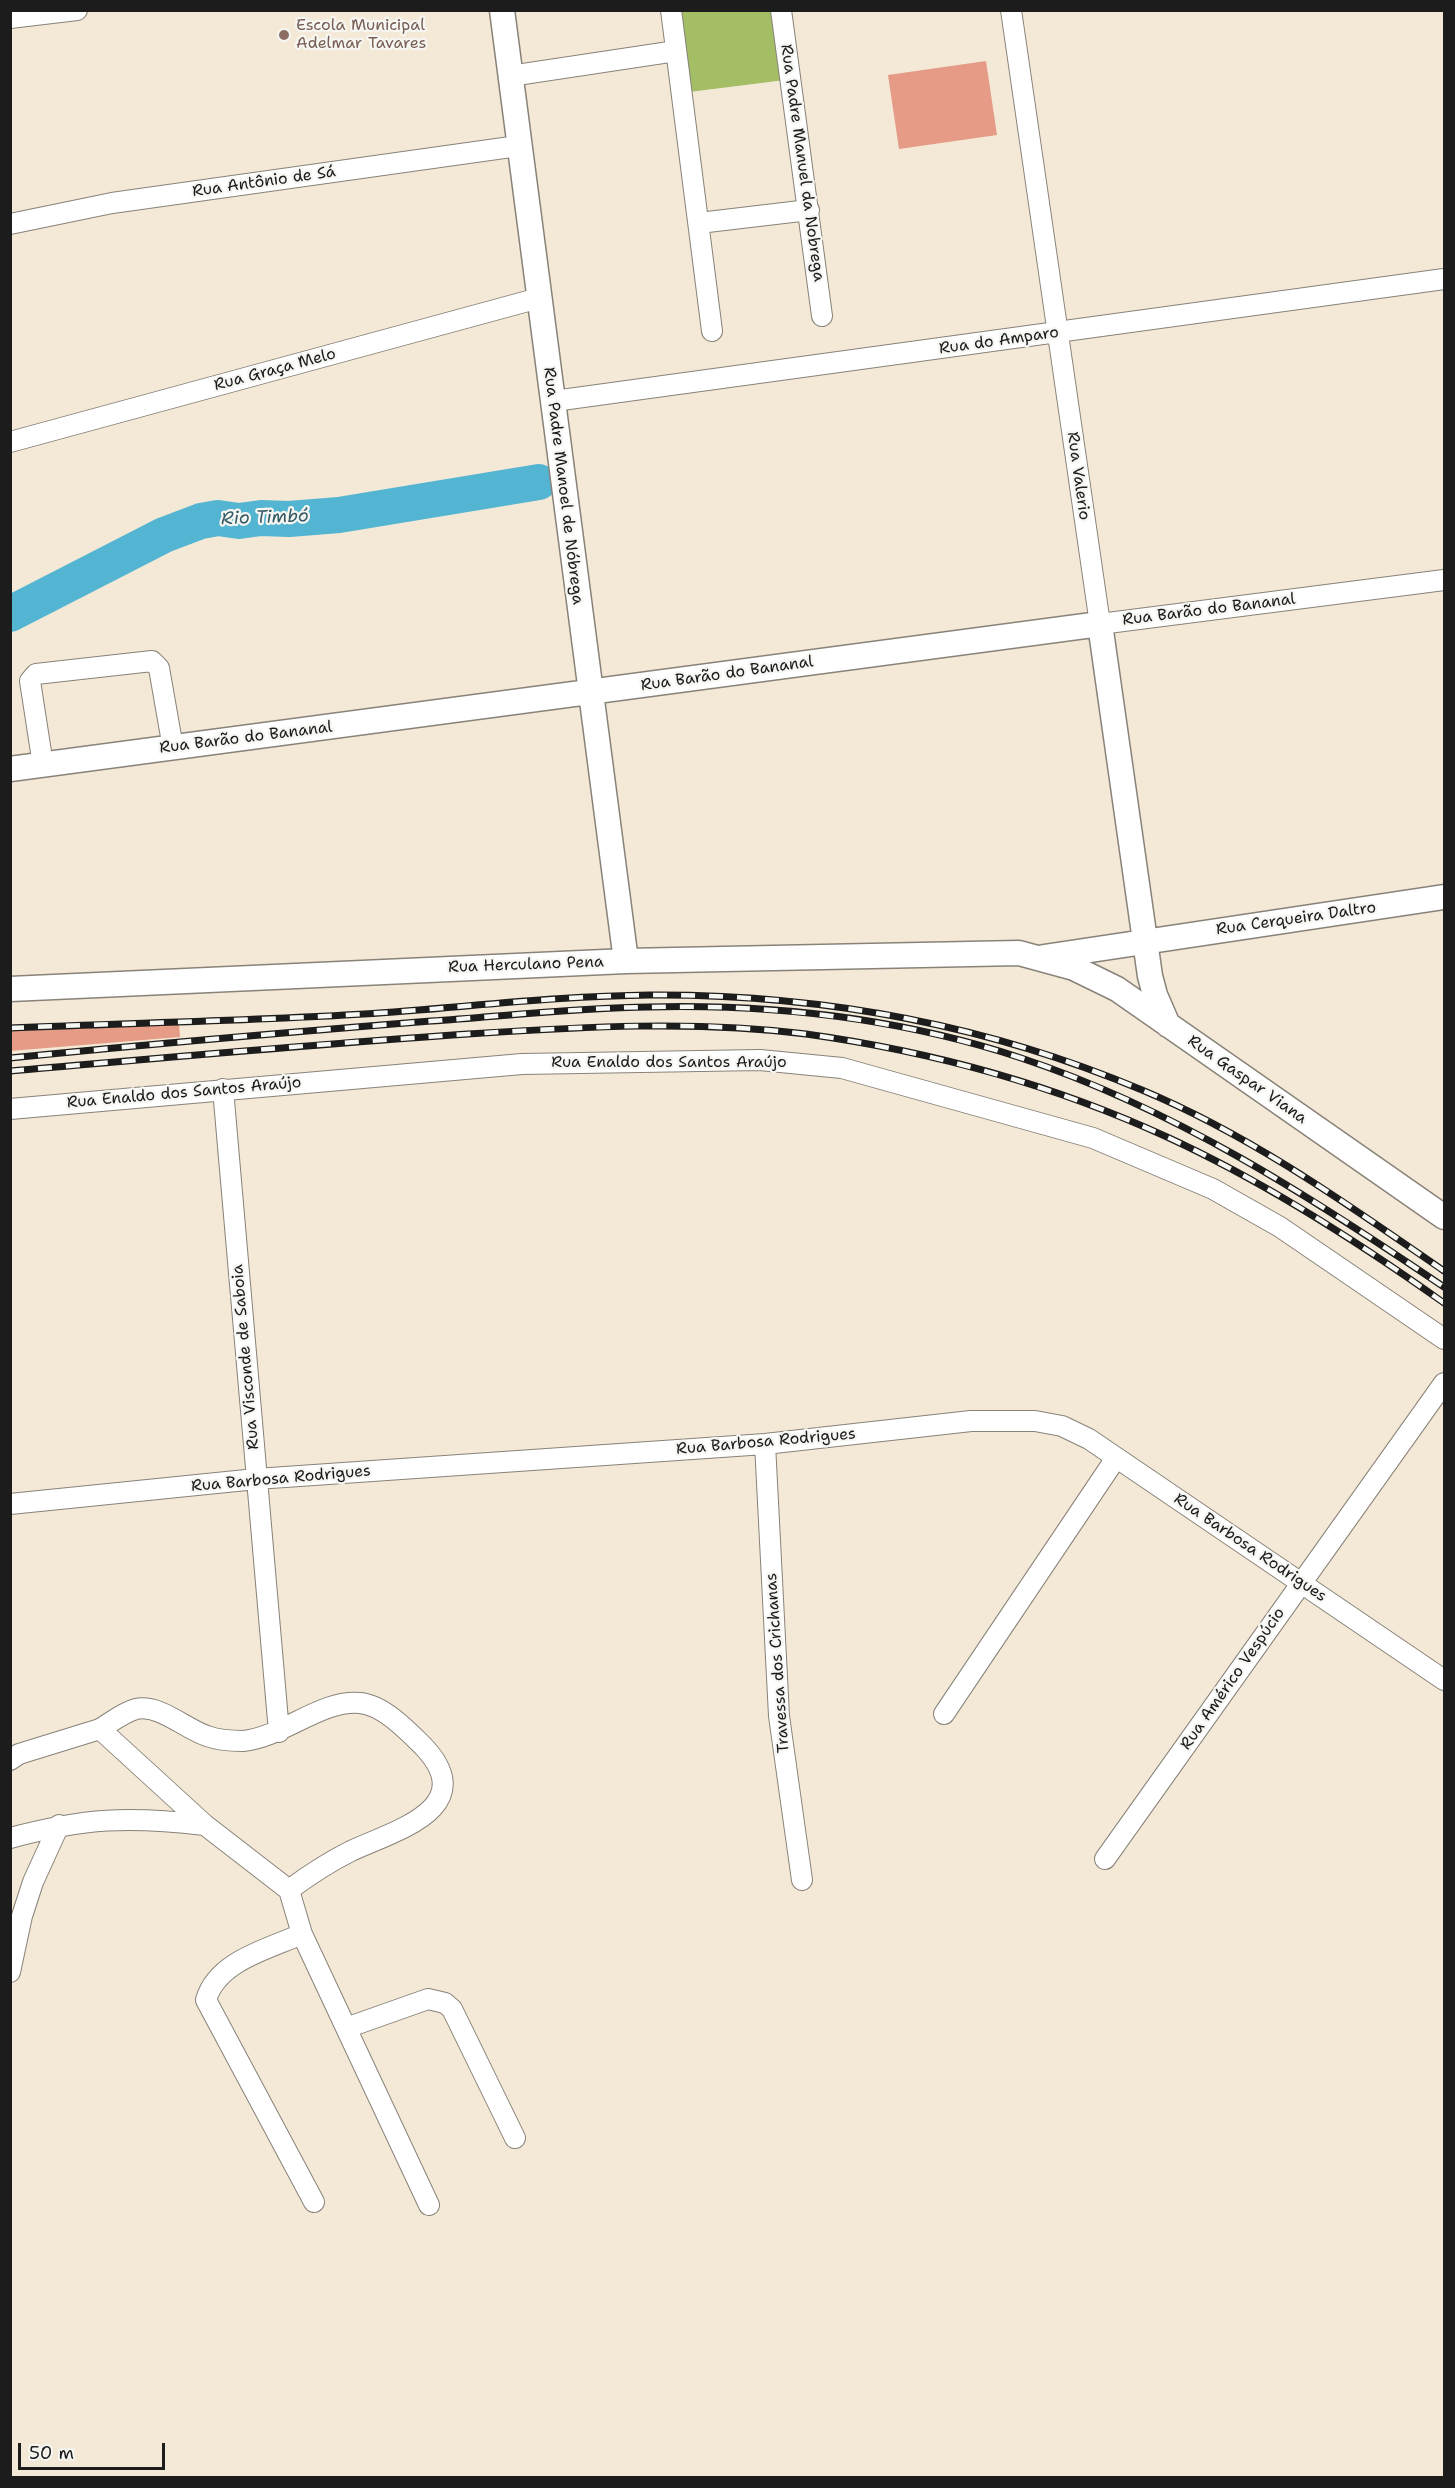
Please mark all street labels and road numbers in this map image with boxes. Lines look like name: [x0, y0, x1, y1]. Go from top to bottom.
street label: Rua Padre Manuel da Nobrega: [776, 43, 828, 283]
street label: Rua Antônio de Sá: [191, 162, 337, 202]
street label: Rua do Amparo: [938, 323, 1060, 359]
street label: Rua Graça Melo: [212, 345, 338, 395]
street label: Rua Padre Manoel de Nóbrega: [539, 366, 587, 606]
street label: Rua Valerio: [1062, 431, 1094, 521]
street label: Rua Barão do Bananal: [1121, 590, 1297, 630]
street label: Rua Barão do Bananal: [639, 652, 815, 696]
street label: Rua Barão do Bananal: [158, 718, 334, 758]
street label: Rua Cerqueira Daltro: [1215, 898, 1377, 940]
street label: Rua Herculano Pena: [448, 953, 604, 977]
street label: Rua Gaspar Viana: [1184, 1032, 1310, 1128]
street label: Rua Enaldo dos Santos Araújo: [551, 1053, 787, 1073]
street label: Rua Enaldo dos Santos Araújo: [66, 1073, 302, 1113]
street label: Rua Visconde de Saboia: [228, 1264, 264, 1450]
street label: Rua Barbosa Rodrigues: [675, 1425, 857, 1459]
street label: Rua Barbosa Rodrigues: [190, 1462, 372, 1496]
street label: Rua Barbosa Rodrigues: [1170, 1490, 1330, 1606]
street label: Travessa dos Crichanas: [762, 1572, 794, 1754]
street label: Rua Américo Vespúcio: [1177, 1604, 1289, 1754]

